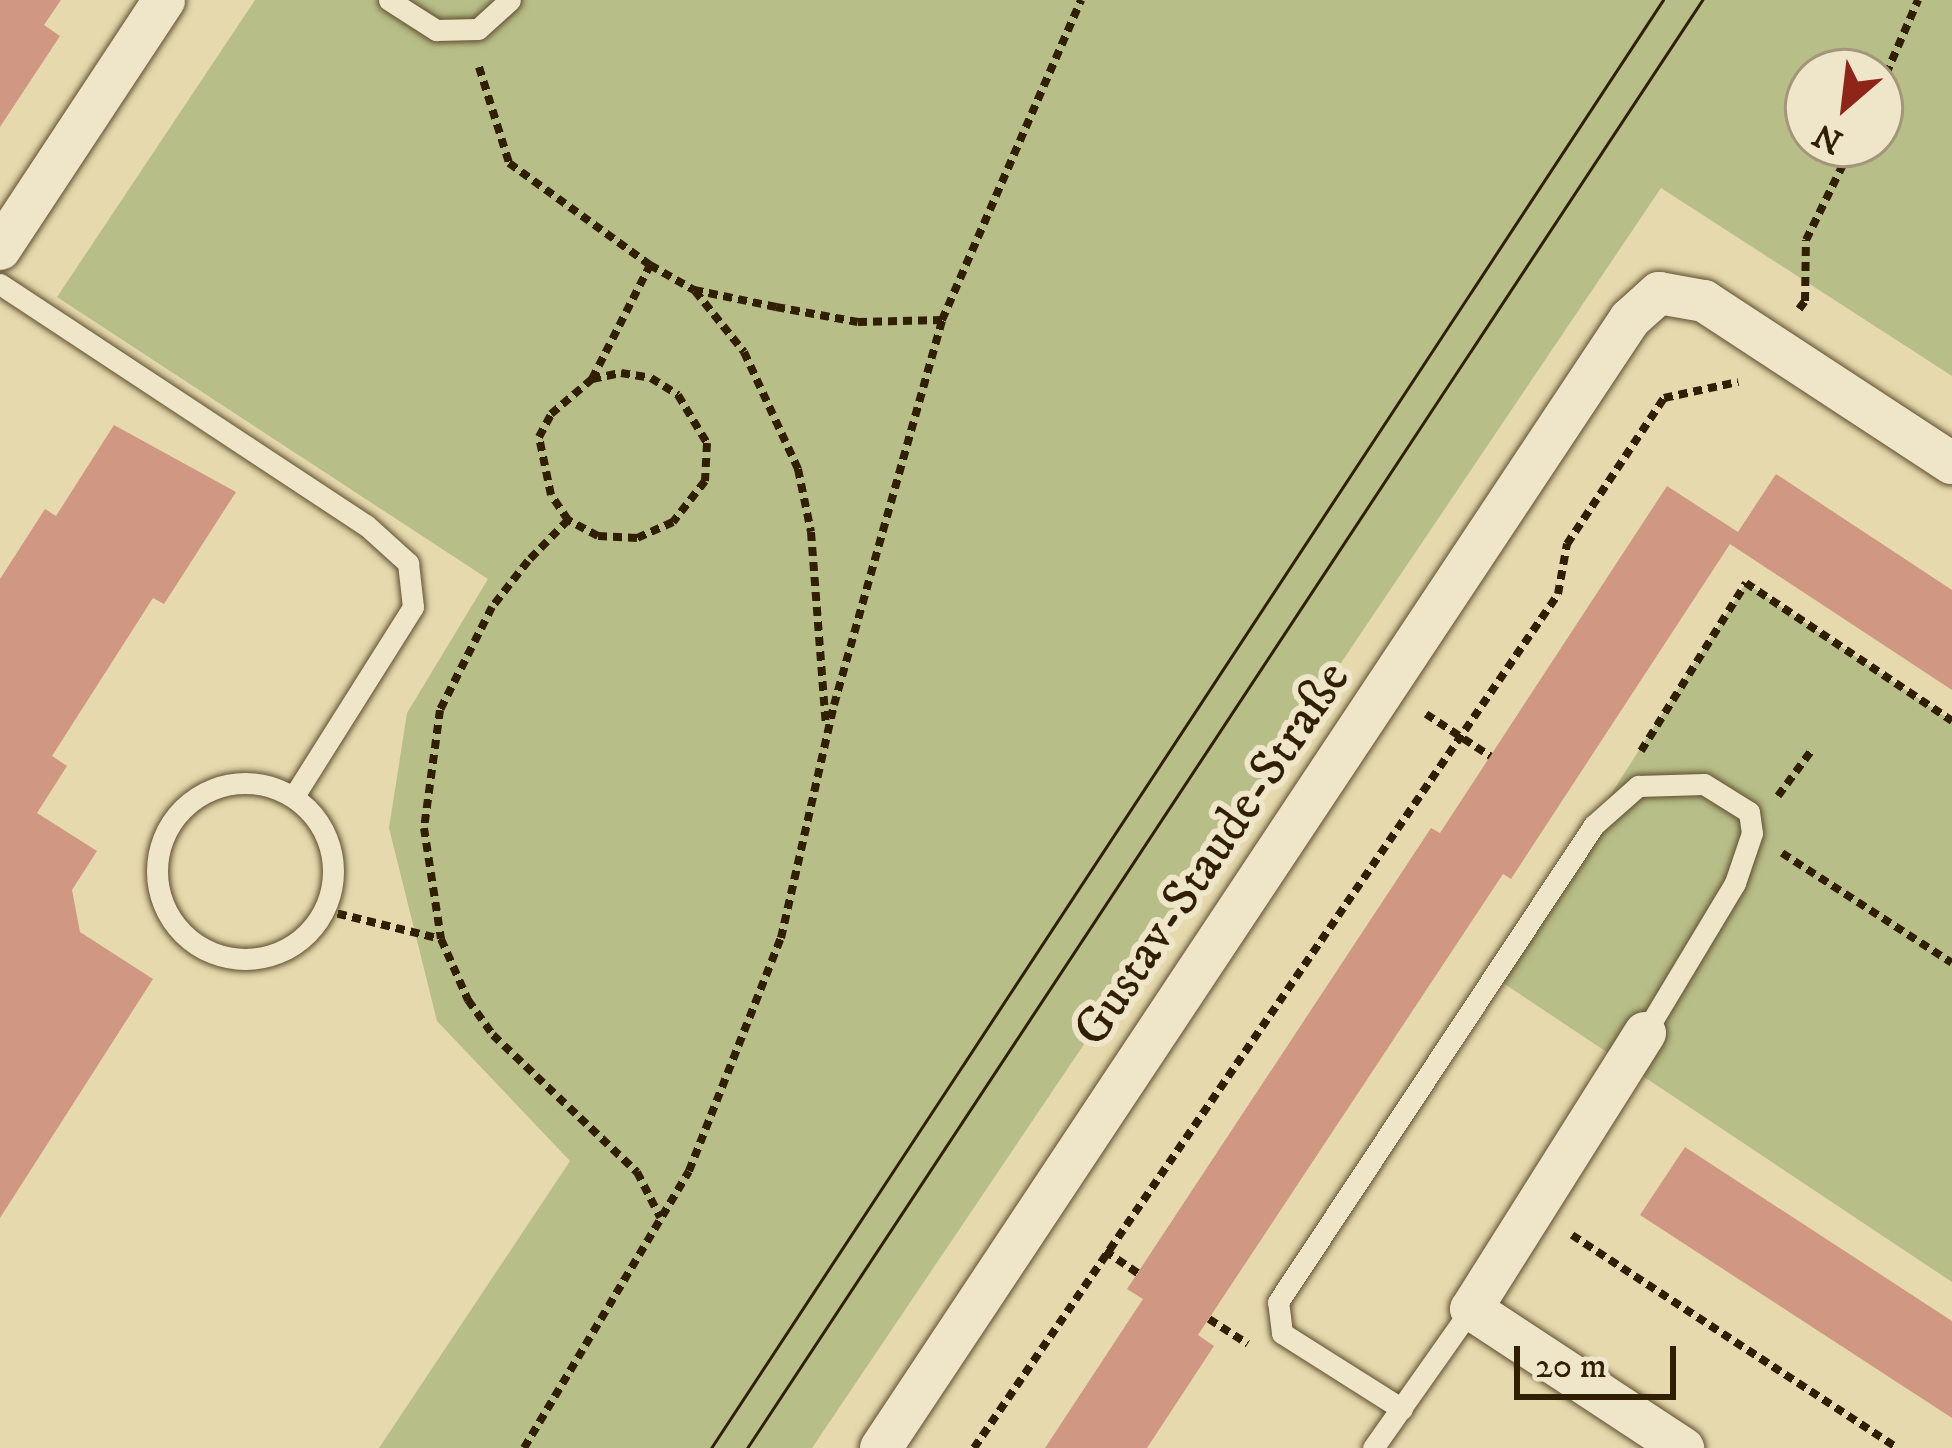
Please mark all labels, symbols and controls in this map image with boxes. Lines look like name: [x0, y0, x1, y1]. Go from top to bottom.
north arrow: [1784, 48, 1904, 168]
text: N: [1807, 113, 1850, 162]
street label: Gustav-Staude-Straße: [1061, 650, 1363, 1058]
scale bar: [1520, 1322, 1682, 1396]
text: 20 m: [1535, 1344, 1607, 1389]

